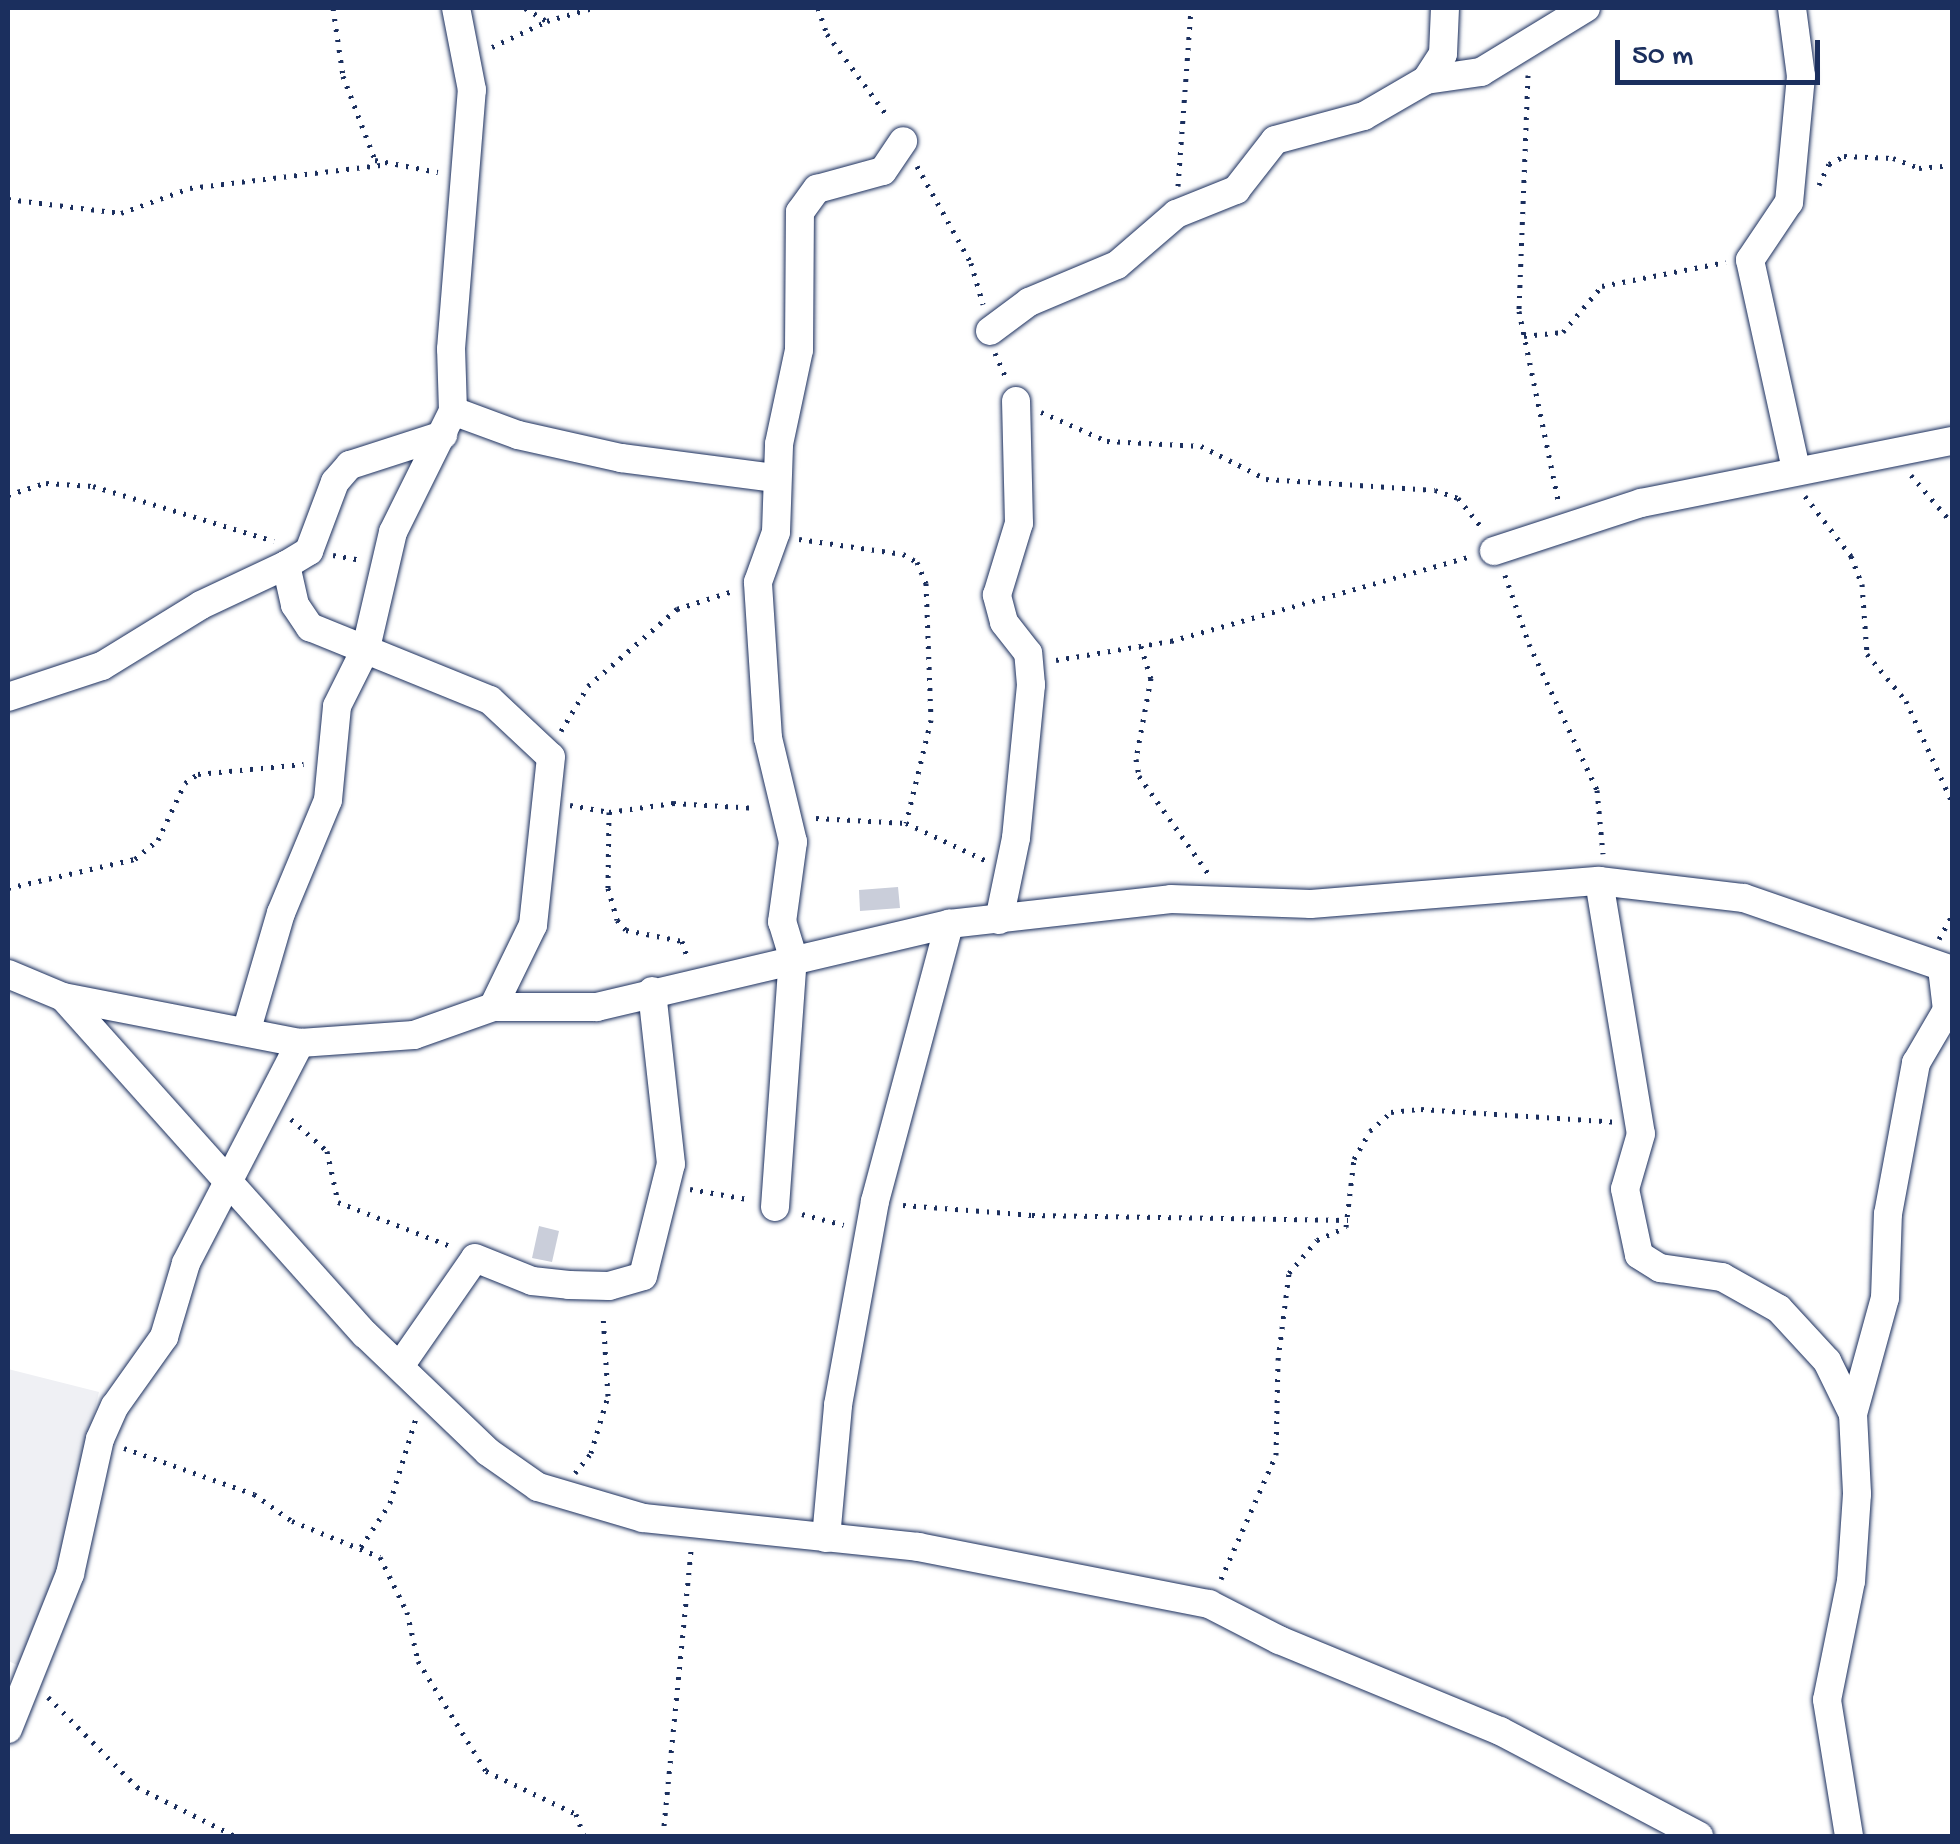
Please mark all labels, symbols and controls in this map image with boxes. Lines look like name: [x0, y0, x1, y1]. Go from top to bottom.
scale bar: [1620, 20, 1825, 82]
text: 50 m: [1632, 40, 1693, 75]

